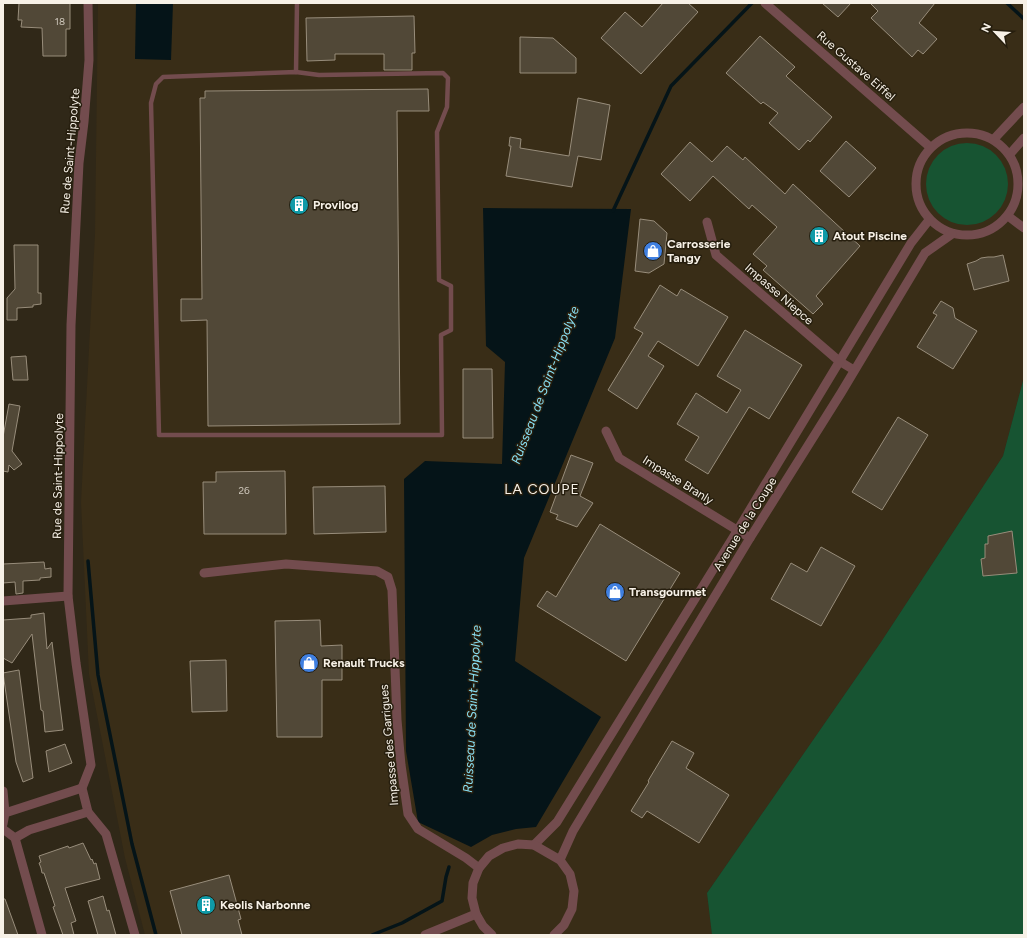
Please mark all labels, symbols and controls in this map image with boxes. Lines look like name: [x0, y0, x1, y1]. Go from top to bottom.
north arrow: [975, 12, 1015, 52]
house number: 18: [55, 15, 65, 28]
text: N: [979, 21, 994, 35]
street label: Rue Gustave Eiffel: [814, 28, 898, 104]
street label: Rue de Saint-Hippolyte: [58, 87, 82, 214]
building icon: Provilog: [288, 194, 310, 216]
place label: Provilog: [313, 198, 358, 212]
building icon: Atout Piscine: [808, 225, 830, 247]
place label: Atout Piscine: [833, 229, 907, 243]
place label: Carrosserie Tangy: [667, 237, 731, 265]
shop icon: Carrosserie Tangy: [642, 240, 664, 262]
street label: Impasse Niepce: [742, 260, 816, 328]
water label: Ruisseau de Saint-Hippolyte: [508, 304, 582, 466]
street label: Rue de Saint-Hippolyte: [50, 413, 66, 539]
street label: Impasse Branly: [640, 453, 716, 508]
street label: Avenue de la Coupe: [711, 474, 780, 573]
district label: LA COUPE: [504, 481, 580, 498]
house number: 26: [238, 484, 250, 497]
shop icon: Transgourmet: [604, 581, 626, 603]
place label: Transgourmet: [629, 585, 707, 599]
water label: Ruisseau de Saint-Hippolyte: [460, 625, 484, 793]
shop icon: Renault Trucks: [298, 652, 320, 674]
place label: Renault Trucks: [323, 656, 405, 670]
street label: Impasse des Garrigues: [377, 683, 401, 806]
building icon: Keolis Narbonne: [195, 894, 217, 916]
place label: Keolis Narbonne: [220, 898, 311, 912]

